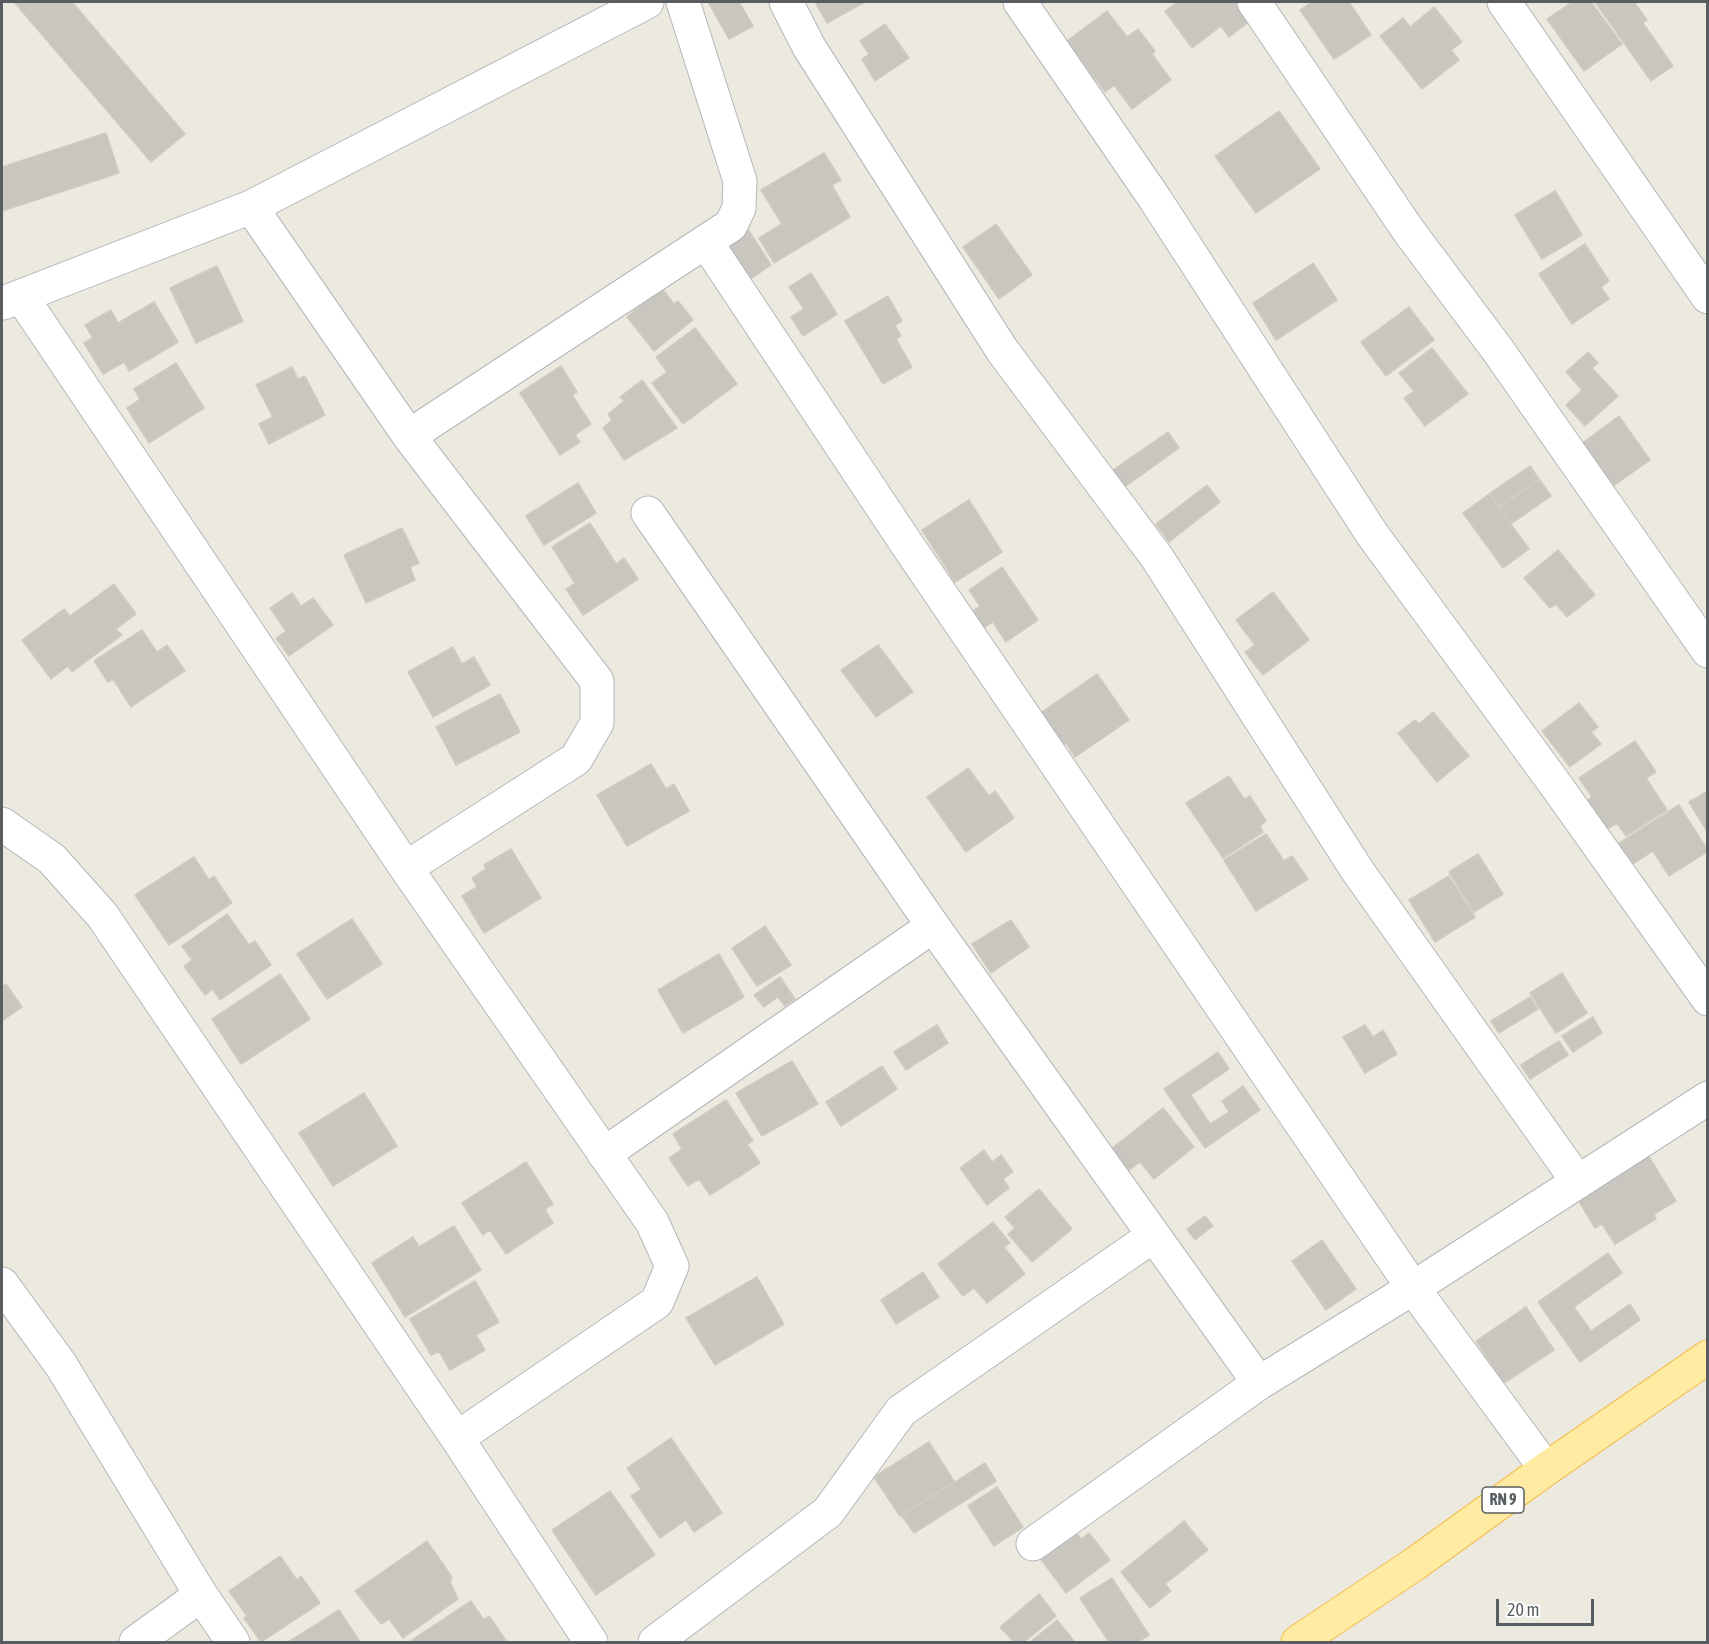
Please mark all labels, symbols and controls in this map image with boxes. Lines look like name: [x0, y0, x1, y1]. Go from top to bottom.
road number: RN 9: [1482, 1487, 1524, 1513]
scale bar: [1499, 1587, 1596, 1625]
text: 20 m: [1507, 1599, 1539, 1620]

